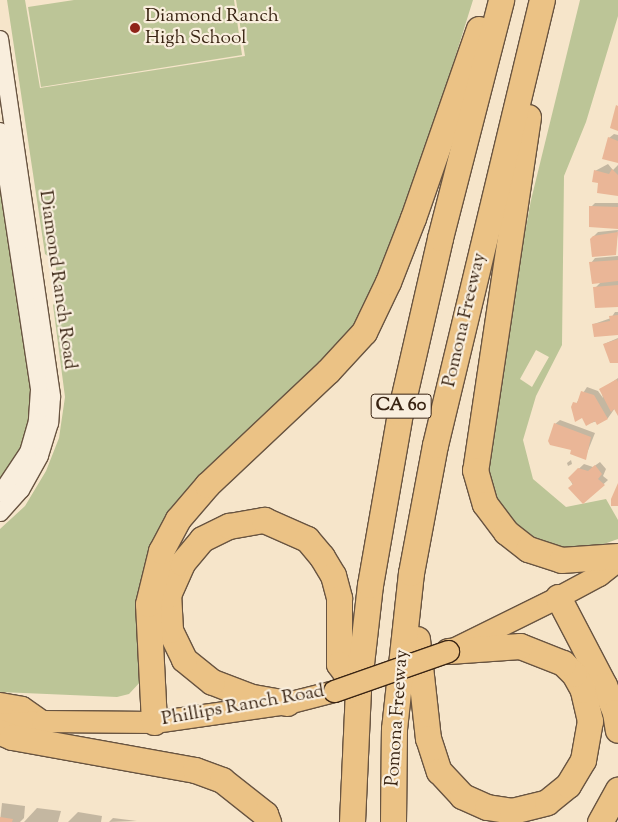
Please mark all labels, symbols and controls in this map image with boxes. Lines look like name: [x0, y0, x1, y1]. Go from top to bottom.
place label: Diamond Ranch High School: [145, 6, 279, 50]
marker: Diamond Ranch High School: [129, 22, 141, 34]
street label: Diamond Ranch Road: [33, 189, 81, 371]
street label: Pomona Freeway: [438, 251, 492, 389]
road number: CA 60: [370, 391, 432, 422]
street label: Pomona Freeway: [382, 649, 414, 787]
street label: Phillips Ranch Road: [160, 680, 326, 732]

